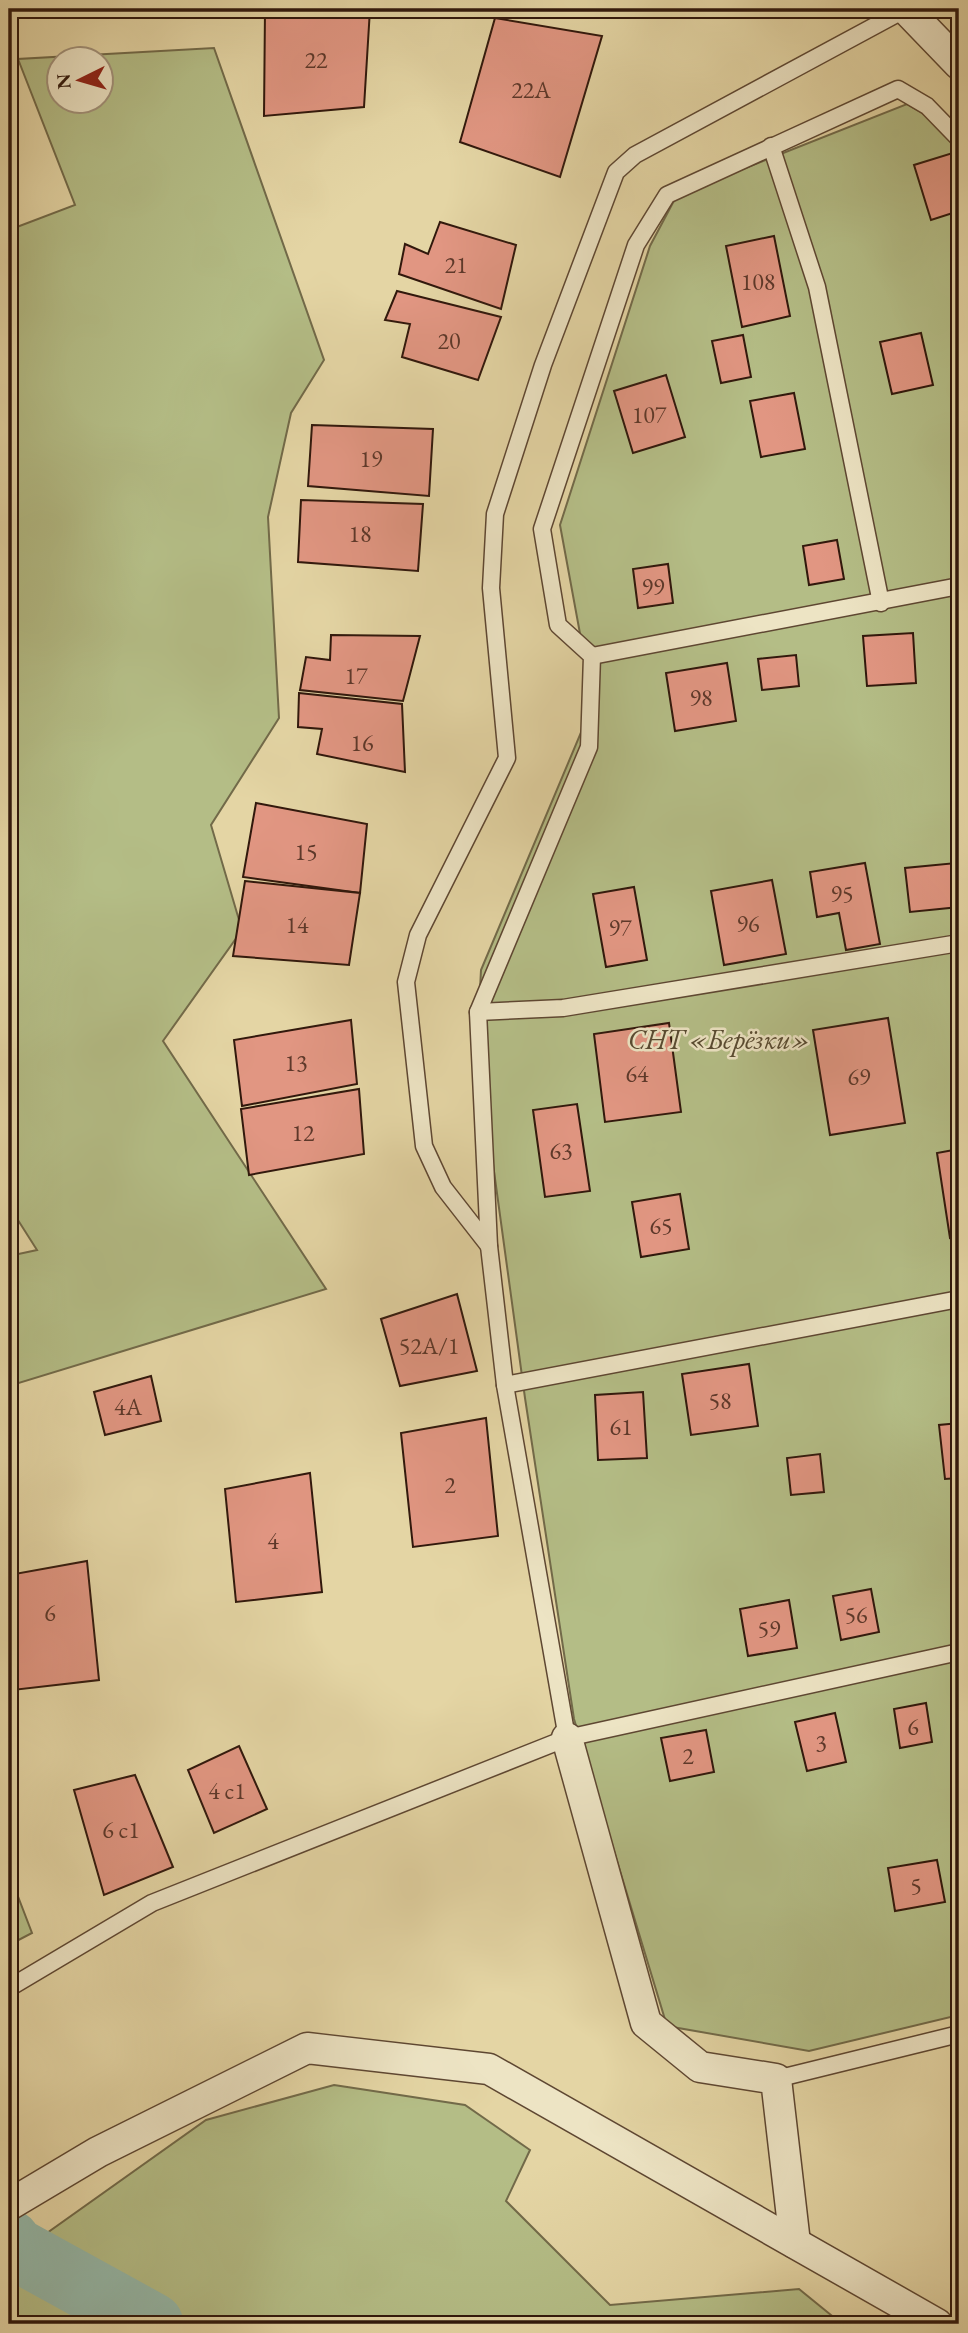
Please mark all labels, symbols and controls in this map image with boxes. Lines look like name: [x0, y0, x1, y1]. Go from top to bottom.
house number: 22: [304, 44, 328, 75]
north arrow: [46, 46, 116, 116]
text: N: [50, 72, 77, 90]
house number: 22А: [511, 74, 551, 105]
house number: 21: [444, 249, 468, 280]
house number: 108: [741, 266, 775, 297]
house number: 20: [437, 325, 461, 356]
house number: 107: [632, 399, 667, 430]
house number: 19: [359, 443, 383, 474]
house number: 18: [348, 518, 372, 549]
house number: 99: [641, 571, 665, 602]
house number: 17: [344, 660, 368, 691]
house number: 98: [689, 682, 713, 713]
house number: 16: [350, 727, 374, 758]
house number: 15: [294, 836, 318, 867]
house number: 95: [830, 878, 854, 909]
house number: 96: [736, 908, 760, 939]
house number: 14: [285, 909, 309, 940]
house number: 97: [608, 912, 632, 943]
park label: СНТ «Берёзки»: [628, 1021, 810, 1057]
house number: 13: [284, 1047, 308, 1078]
house number: 64: [625, 1058, 649, 1089]
house number: 69: [847, 1061, 871, 1092]
house number: 12: [291, 1117, 315, 1148]
house number: 63: [549, 1135, 573, 1166]
house number: 65: [649, 1210, 673, 1241]
house number: 52А/1: [399, 1330, 459, 1361]
house number: 58: [708, 1385, 732, 1416]
house number: 4А: [114, 1391, 142, 1422]
house number: 61: [609, 1411, 633, 1442]
house number: 2: [444, 1469, 456, 1500]
house number: 4: [267, 1525, 279, 1556]
house number: 6: [44, 1597, 56, 1628]
house number: 56: [844, 1599, 868, 1630]
house number: 59: [757, 1613, 781, 1644]
house number: 6: [907, 1711, 919, 1742]
house number: 3: [815, 1727, 827, 1758]
house number: 2: [682, 1740, 694, 1771]
house number: 4 с1: [208, 1775, 246, 1806]
house number: 6 с1: [102, 1814, 140, 1845]
house number: 5: [910, 1870, 922, 1901]

